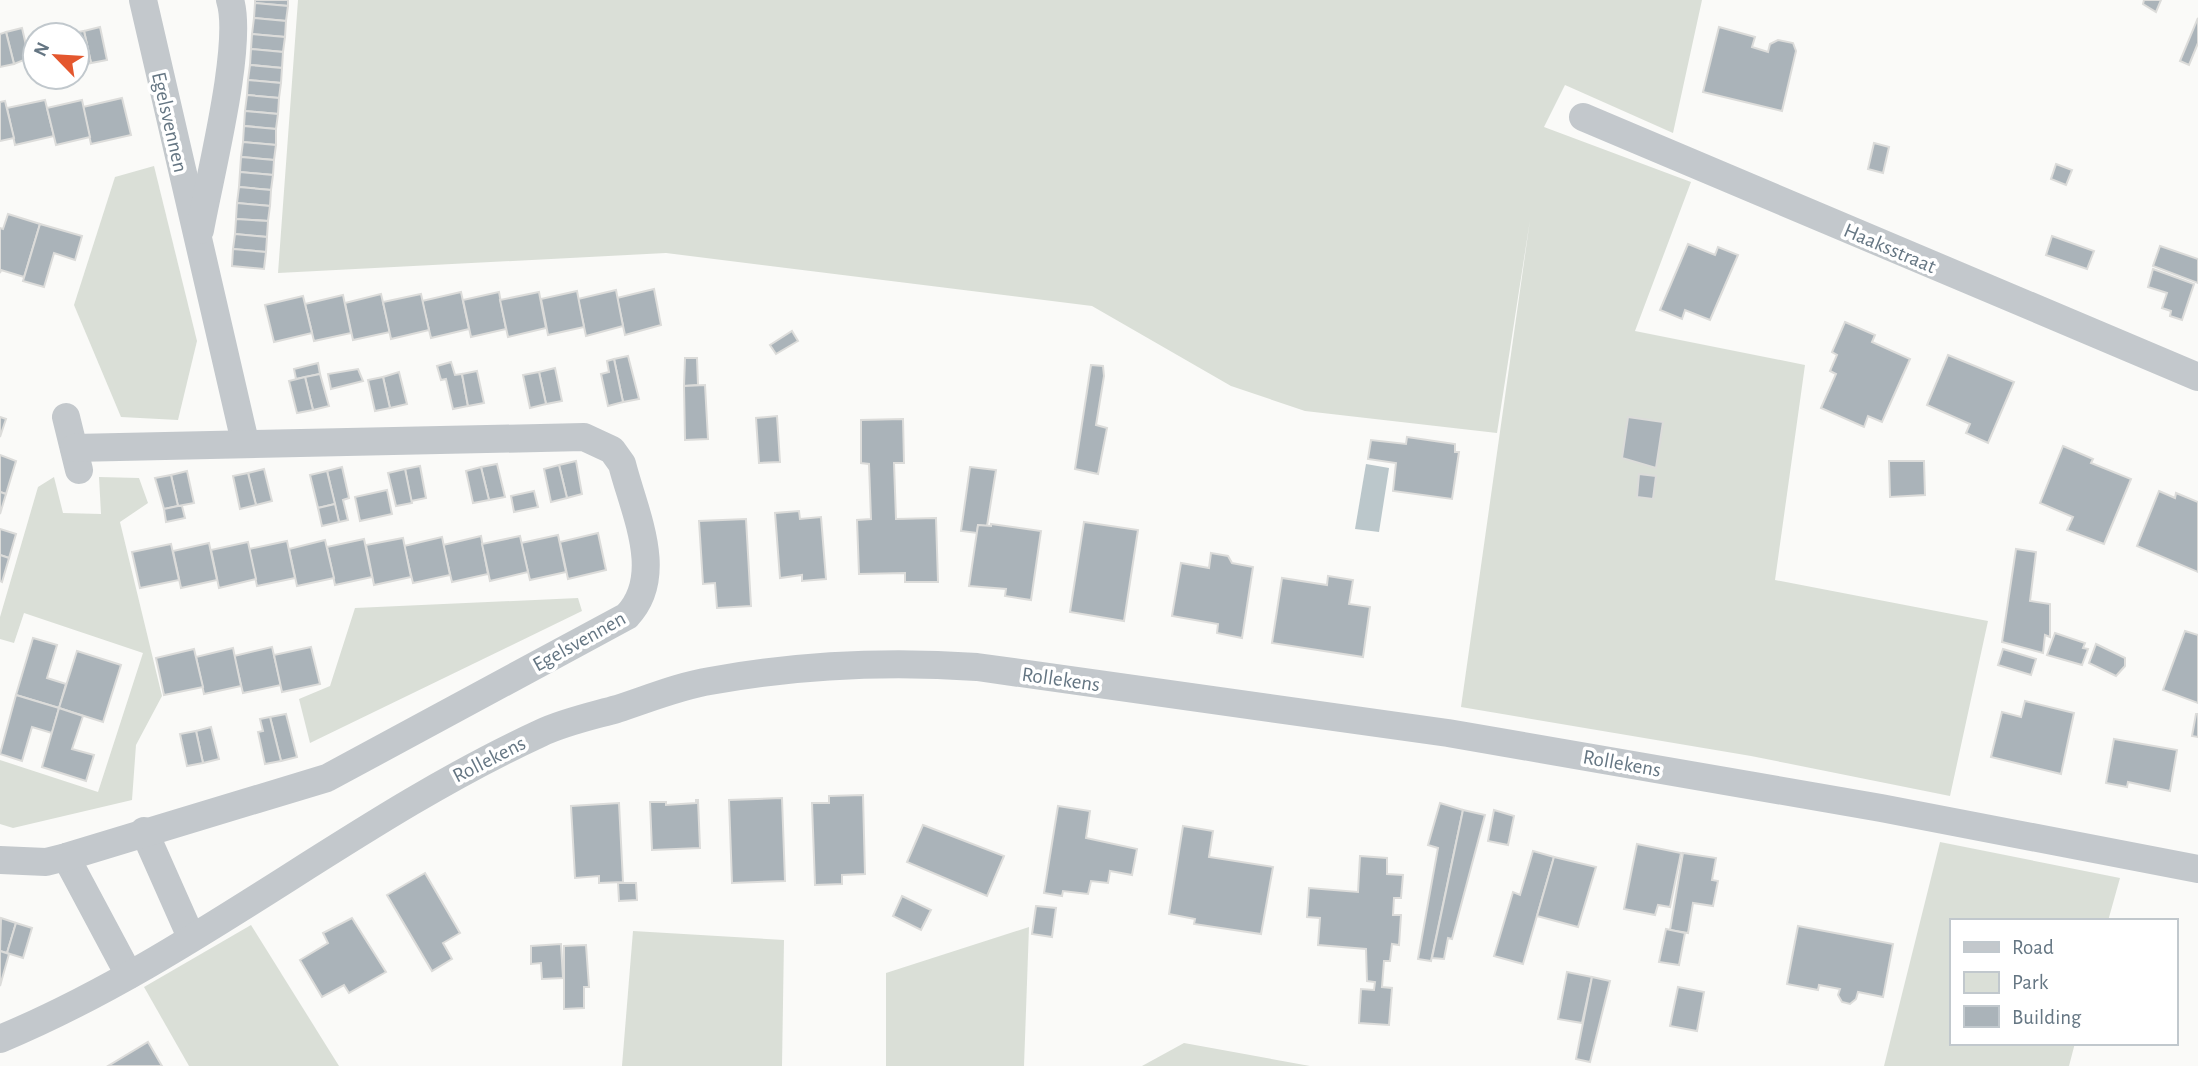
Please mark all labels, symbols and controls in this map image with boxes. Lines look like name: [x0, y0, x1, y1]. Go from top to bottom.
north arrow: [21, 21, 91, 91]
text: N: [31, 39, 53, 59]
street label: Egelsvennen: [148, 70, 191, 174]
street label: Haaksstraat: [1841, 220, 1939, 277]
street label: Egelsvennen: [529, 607, 629, 675]
street label: Rollekens: [1020, 664, 1101, 695]
street label: Rollekens: [449, 732, 529, 787]
street label: Rollekens: [1581, 746, 1663, 781]
legend: [1950, 919, 2177, 1045]
text: Road: [2012, 937, 2054, 958]
text: Park: [2012, 972, 2049, 993]
text: Building: [2012, 1007, 2082, 1028]

